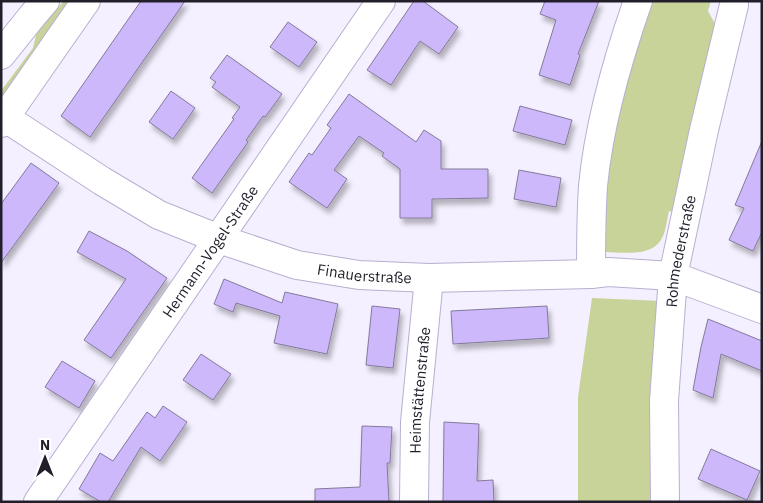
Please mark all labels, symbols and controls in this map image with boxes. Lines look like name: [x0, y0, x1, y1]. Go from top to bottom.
street label: Hermann-Vogel-Straße: [158, 181, 262, 321]
street label: Rohmederstraße: [661, 193, 699, 308]
street label: Finauerstraße: [316, 259, 412, 287]
street label: Heimstättenstraße: [405, 326, 434, 454]
north arrow: [20, 433, 70, 483]
text: N: [40, 436, 50, 454]

